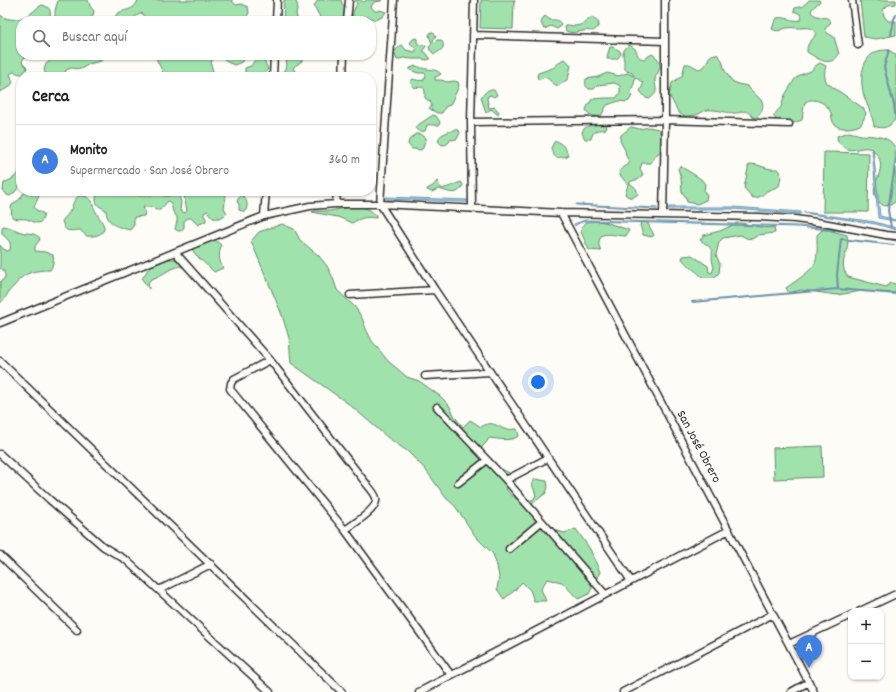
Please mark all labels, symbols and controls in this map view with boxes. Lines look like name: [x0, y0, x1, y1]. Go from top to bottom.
search box: [16, 16, 376, 60]
icon: search: [30, 27, 52, 49]
text: Buscar aquí: [62, 27, 127, 49]
text: Cerca: [32, 86, 69, 110]
text: Monito: [70, 140, 107, 162]
text: A: [41, 151, 49, 170]
text: 360 m: [329, 151, 360, 170]
text: Supermercado · San José Obrero: [70, 162, 229, 181]
your location: [528, 372, 548, 392]
street label: San José Obrero: [671, 407, 725, 487]
map controls: [848, 608, 884, 680]
button: +: [848, 608, 884, 644]
pin: A: [796, 635, 822, 668]
button: −: [848, 644, 884, 680]

